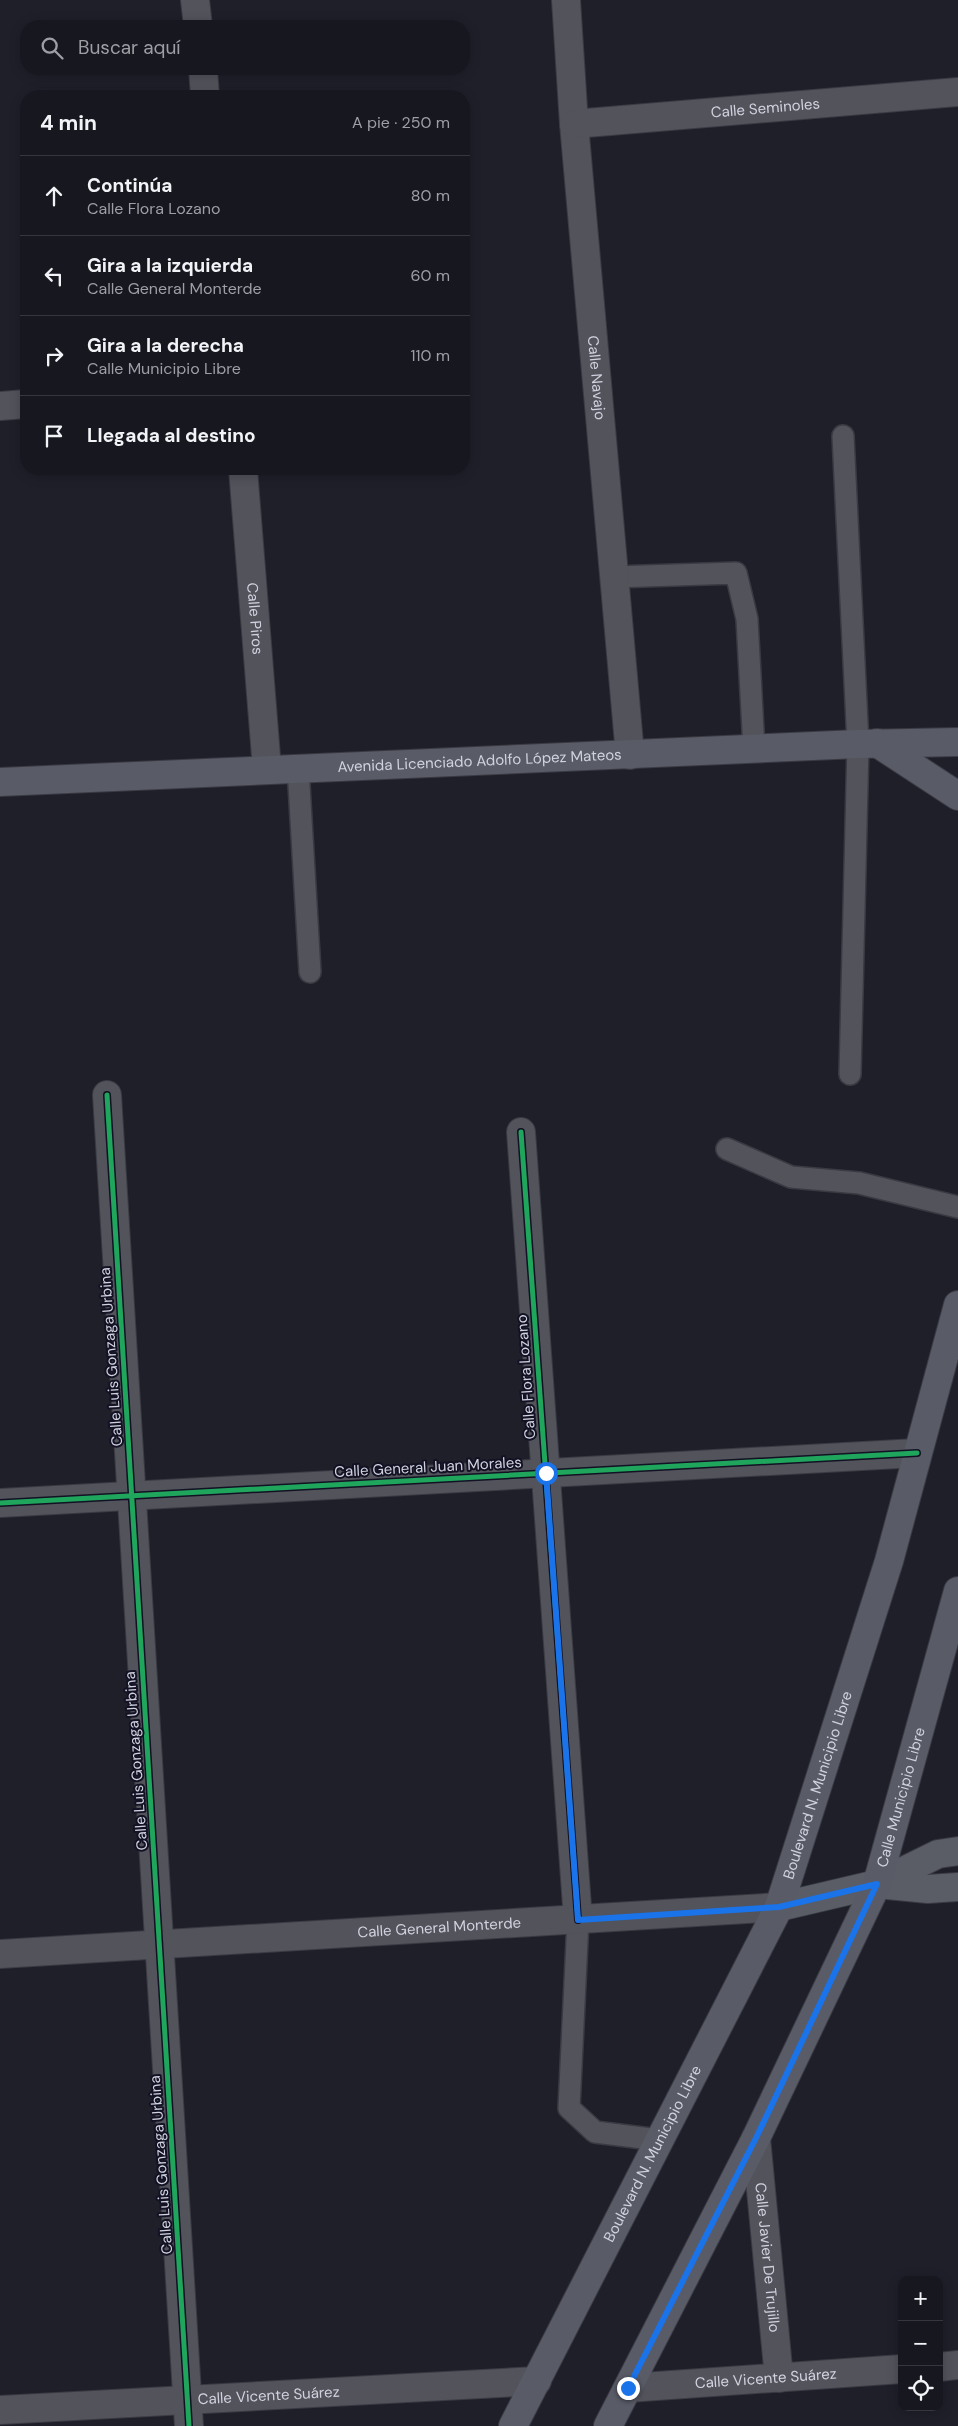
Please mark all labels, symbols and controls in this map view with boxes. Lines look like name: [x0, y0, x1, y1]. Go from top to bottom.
search box: [20, 20, 470, 75]
icon: search: [38, 34, 66, 62]
text: Buscar aquí: [78, 35, 181, 60]
street label: Calle Seminoles: [710, 94, 821, 123]
text: 4 min: [40, 109, 97, 137]
text: A pie · 250 m: [352, 112, 450, 133]
text: Continúa: [87, 173, 172, 198]
icon: ahead: [40, 182, 68, 210]
text: 80 m: [411, 185, 450, 206]
text: Calle Flora Lozano: [87, 198, 220, 219]
text: Gira a la izquierda: [87, 253, 253, 278]
icon: left: [40, 262, 68, 290]
text: 60 m: [410, 265, 450, 286]
text: Calle General Monterde: [87, 278, 262, 299]
text: Gira a la derecha: [87, 333, 244, 358]
street label: Calle Navajo: [583, 335, 610, 421]
icon: right: [40, 342, 68, 370]
text: 110 m: [411, 345, 450, 366]
text: Calle Municipio Libre: [87, 358, 241, 379]
icon: arrive: [40, 422, 68, 450]
text: Llegada al destino: [87, 423, 256, 448]
street label: Calle Piros: [242, 582, 268, 655]
street label: Avenida Licenciado Adolfo López Mateos: [337, 744, 622, 777]
street label: Calle Luis Gonzaga Urbina: [95, 1267, 127, 1447]
street label: Calle Flora Lozano: [512, 1314, 540, 1440]
street label: Calle General Juan Morales: [334, 1452, 522, 1482]
route start: [535, 1462, 558, 1485]
street label: Calle Luis Gonzaga Urbina: [120, 1671, 152, 1851]
street label: Boulevard N. Municipio Libre: [778, 1689, 857, 1882]
street label: Calle Municipio Libre: [872, 1725, 930, 1870]
street label: Calle General Monterde: [357, 1913, 522, 1942]
street label: Boulevard N. Municipio Libre: [599, 2062, 706, 2246]
street label: Calle Luis Gonzaga Urbina: [145, 2075, 177, 2255]
street label: Calle Javier De Trujillo: [750, 2181, 785, 2334]
map controls: [898, 2276, 943, 2411]
button: +: [898, 2276, 943, 2321]
button: −: [898, 2321, 943, 2366]
street label: Calle Vicente Suárez: [694, 2364, 837, 2393]
button: locate: [898, 2366, 943, 2411]
route end: [617, 2377, 640, 2400]
street label: Calle Vicente Suárez: [197, 2382, 340, 2409]

